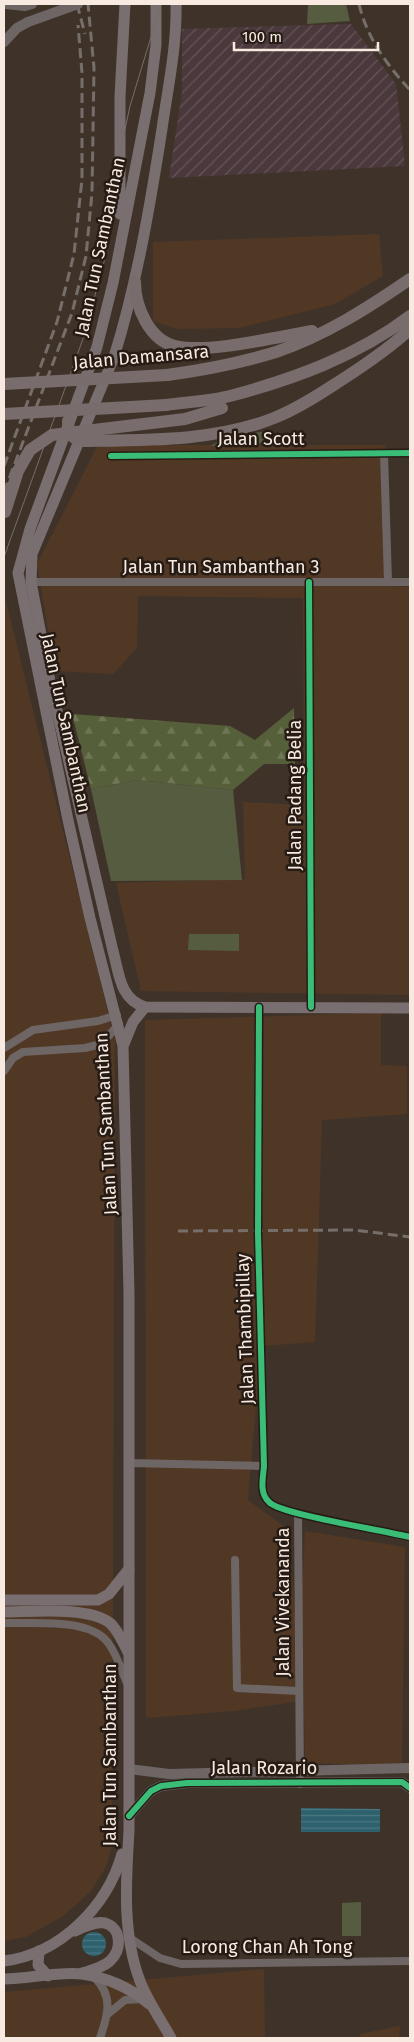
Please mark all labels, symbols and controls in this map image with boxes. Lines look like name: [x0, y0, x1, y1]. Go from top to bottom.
scale bar: [234, 20, 378, 52]
text: 100 m: [242, 28, 282, 46]
street label: Jalan Tun Sambanthan: [70, 155, 130, 339]
street label: Jalan Damansara: [72, 340, 210, 374]
street label: Jalan Scott: [218, 428, 305, 450]
street label: Jalan Tun Sambanthan 3: [123, 556, 319, 578]
street label: Jalan Tun Sambanthan: [36, 631, 96, 815]
street label: Jalan Padang Belia: [284, 720, 306, 870]
street label: Jalan Tun Sambanthan: [90, 1032, 122, 1216]
street label: Jalan Thambipillay: [231, 1253, 259, 1405]
street label: Jalan Vivekananda: [272, 1527, 294, 1677]
street label: Jalan Tun Sambanthan: [99, 1663, 121, 1847]
street label: Jalan Rozario: [211, 1757, 317, 1779]
street label: Lorong Chan Ah Tong: [182, 1936, 353, 1958]

